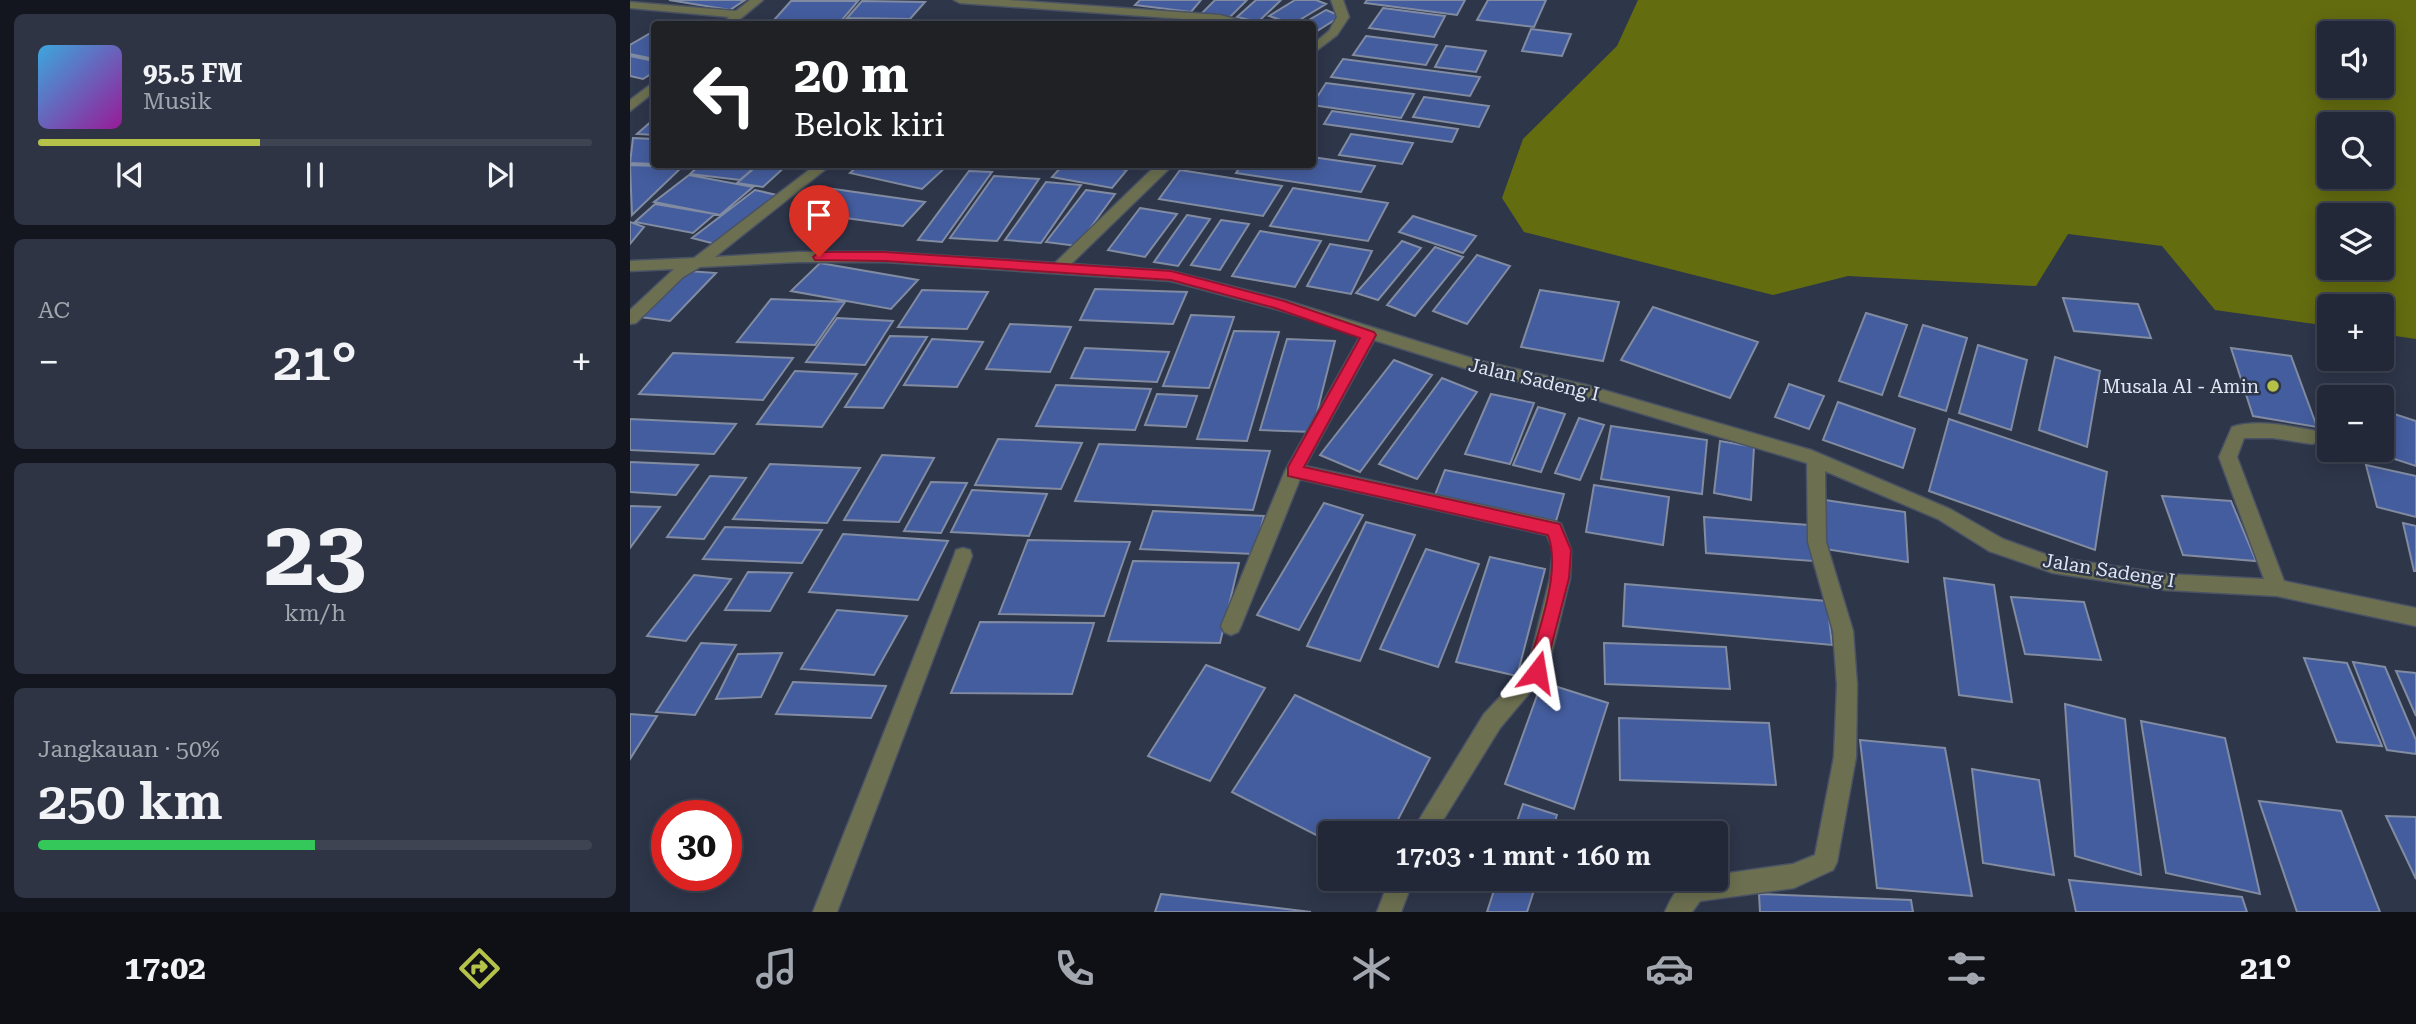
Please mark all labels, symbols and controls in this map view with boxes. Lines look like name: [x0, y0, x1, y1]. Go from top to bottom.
map controls: [2317, 21, 2394, 462]
button: sound: [2317, 21, 2394, 98]
text: 20 m: [794, 47, 909, 104]
icon: left: [679, 49, 770, 140]
text: 95.5 FM: [143, 58, 243, 88]
text: Musik: [143, 88, 212, 115]
text: Belok kiri: [794, 106, 945, 144]
button: search: [2317, 112, 2394, 189]
icon: previous: [111, 156, 149, 194]
icon: pause: [296, 156, 334, 194]
icon: next: [481, 156, 519, 194]
pin: [789, 185, 849, 257]
icon: arrive: [800, 196, 838, 234]
button: layers: [2317, 203, 2394, 280]
button: +: [2317, 294, 2394, 371]
text: AC: [38, 297, 70, 324]
text: 21°: [273, 332, 357, 393]
text: −: [38, 340, 59, 384]
text: +: [571, 340, 592, 384]
street label: Jalan Sadeng I: [1466, 353, 1601, 406]
place label: Musala Al - Amin: [2103, 375, 2259, 398]
marker: Musala Al - Amin: [2265, 378, 2281, 394]
button: −: [2317, 385, 2394, 462]
text: 23: [264, 501, 366, 607]
street label: Jalan Sadeng I: [2041, 549, 2177, 592]
text: km/h: [284, 600, 346, 627]
position arrow: [1500, 635, 1574, 709]
text: Jangkauan · 50%: [38, 736, 220, 763]
text: 250 km: [38, 771, 223, 832]
speed limit sign: 30: [651, 800, 742, 891]
text: 17:03 · 1 mnt · 160 m: [1395, 841, 1651, 871]
icon: directions: [455, 944, 504, 993]
icon: music: [752, 944, 801, 993]
icon: phone: [1050, 944, 1099, 993]
icon: climate: [1347, 944, 1396, 993]
icon: car: [1645, 944, 1694, 993]
icon: filters: [1942, 944, 1991, 993]
text: 17:02: [124, 949, 206, 987]
text: 21°: [2240, 949, 2292, 987]

